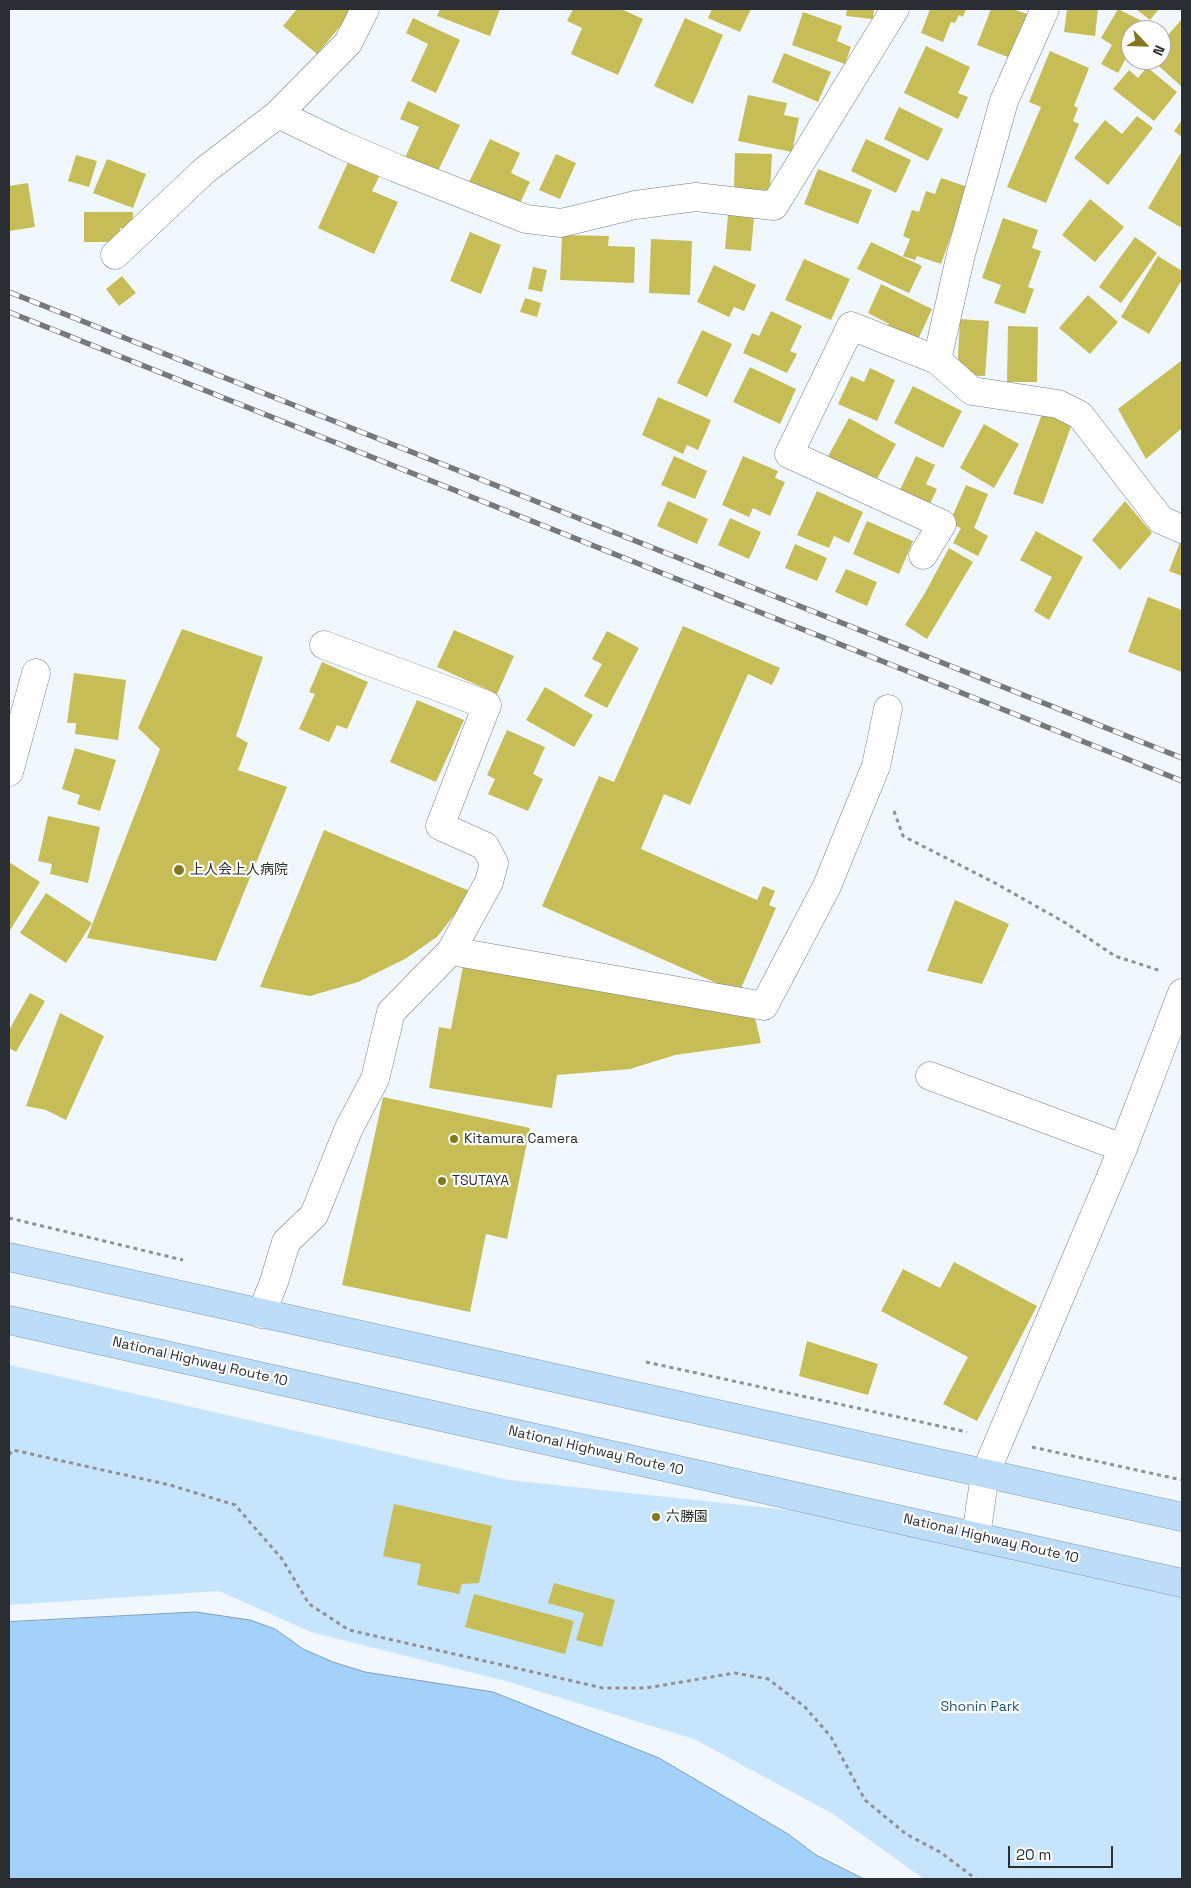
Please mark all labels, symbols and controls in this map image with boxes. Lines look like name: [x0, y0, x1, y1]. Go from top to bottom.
north arrow: [1121, 20, 1171, 70]
text: N: [1149, 43, 1169, 59]
place label: 上人会上人病院: [190, 862, 288, 878]
marker: 上人会上人病院: [172, 863, 186, 877]
place label: Kitamura Camera: [464, 1131, 578, 1147]
marker: Kitamura Camera: [448, 1133, 460, 1145]
place label: TSUTAYA: [452, 1173, 509, 1189]
marker: TSUTAYA: [436, 1175, 448, 1187]
street label: National Highway Route 10: [111, 1334, 289, 1390]
street label: National Highway Route 10: [507, 1423, 685, 1479]
place label: 六勝園: [666, 1509, 708, 1525]
marker: 六勝園: [650, 1511, 662, 1523]
street label: National Highway Route 10: [902, 1511, 1080, 1567]
park label: Shonin Park: [940, 1699, 1020, 1715]
scale bar: [1011, 1836, 1116, 1868]
text: 20 m: [1016, 1845, 1051, 1864]

